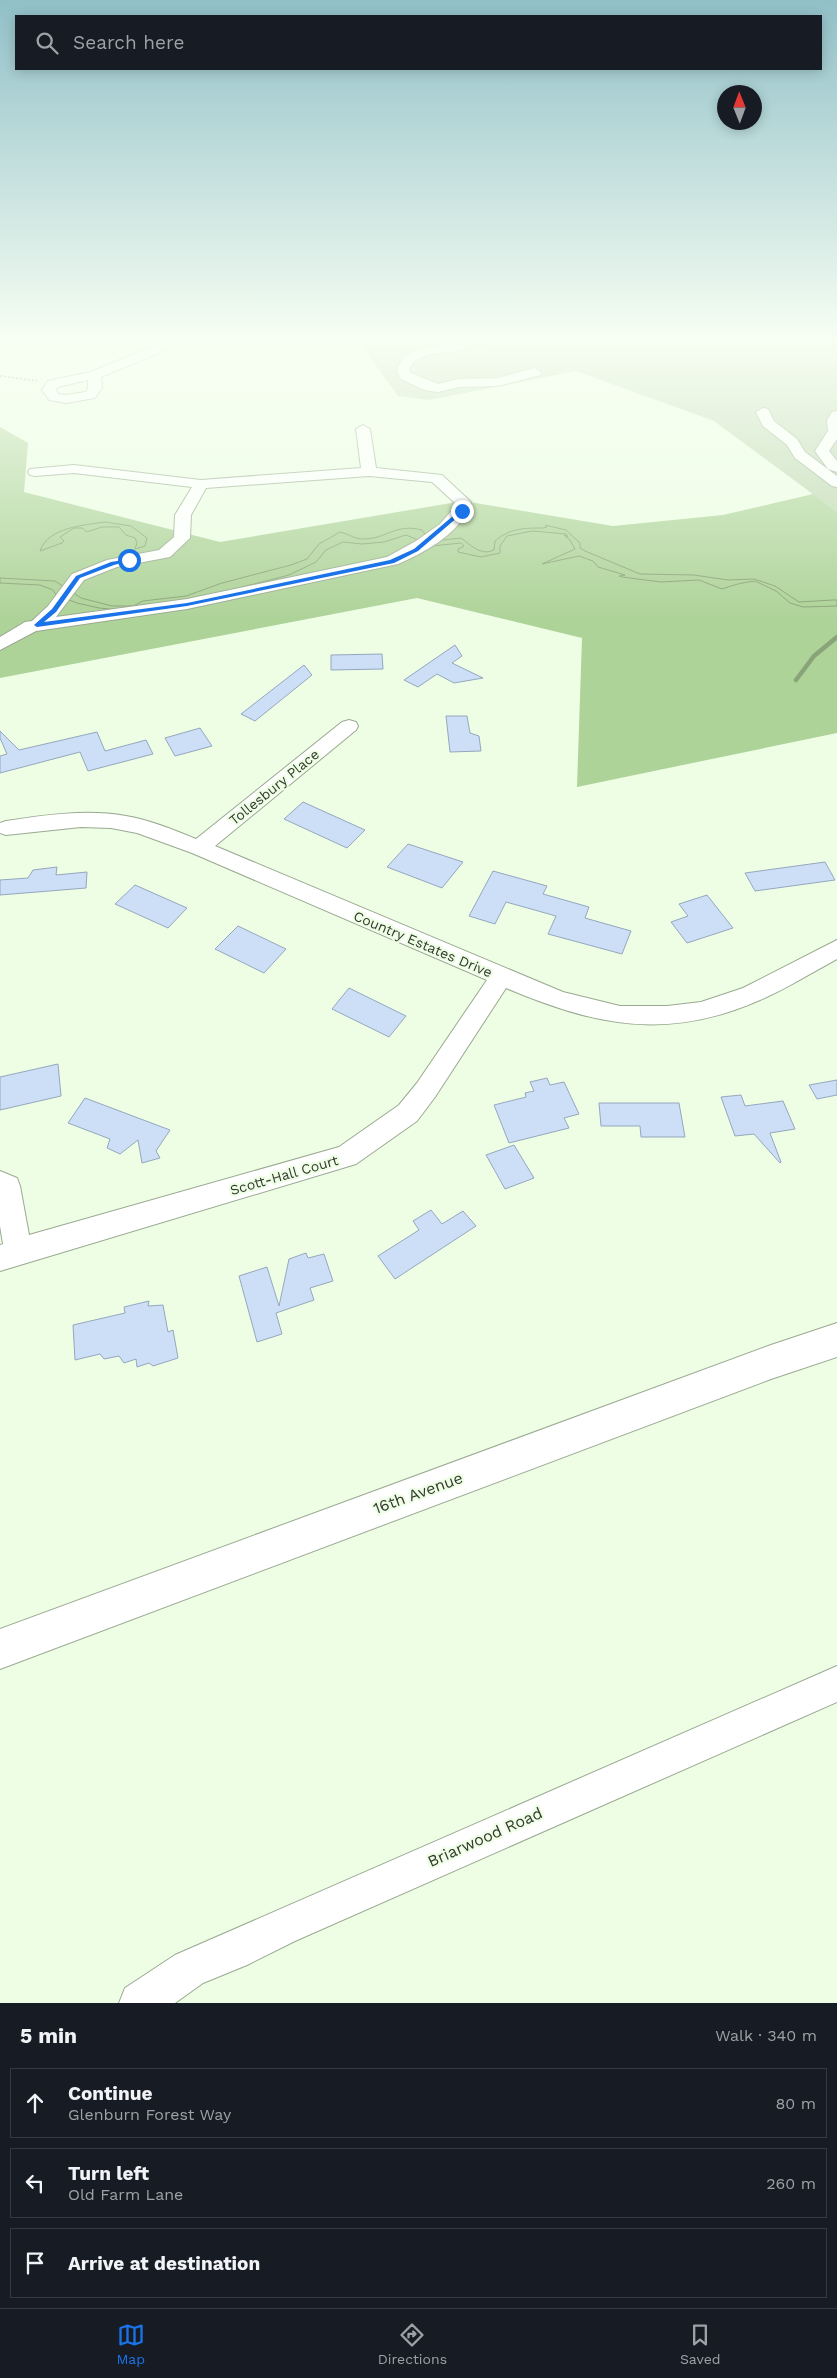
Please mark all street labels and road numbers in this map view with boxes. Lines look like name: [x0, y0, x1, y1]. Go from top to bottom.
street label: Tollesbury Place: [226, 746, 322, 828]
street label: Country Estates Drive: [351, 907, 495, 981]
street label: Scott-Hall Court: [228, 1152, 340, 1198]
street label: 16th Avenue: [371, 1468, 465, 1518]
street label: Briarwood Road: [425, 1803, 545, 1871]

